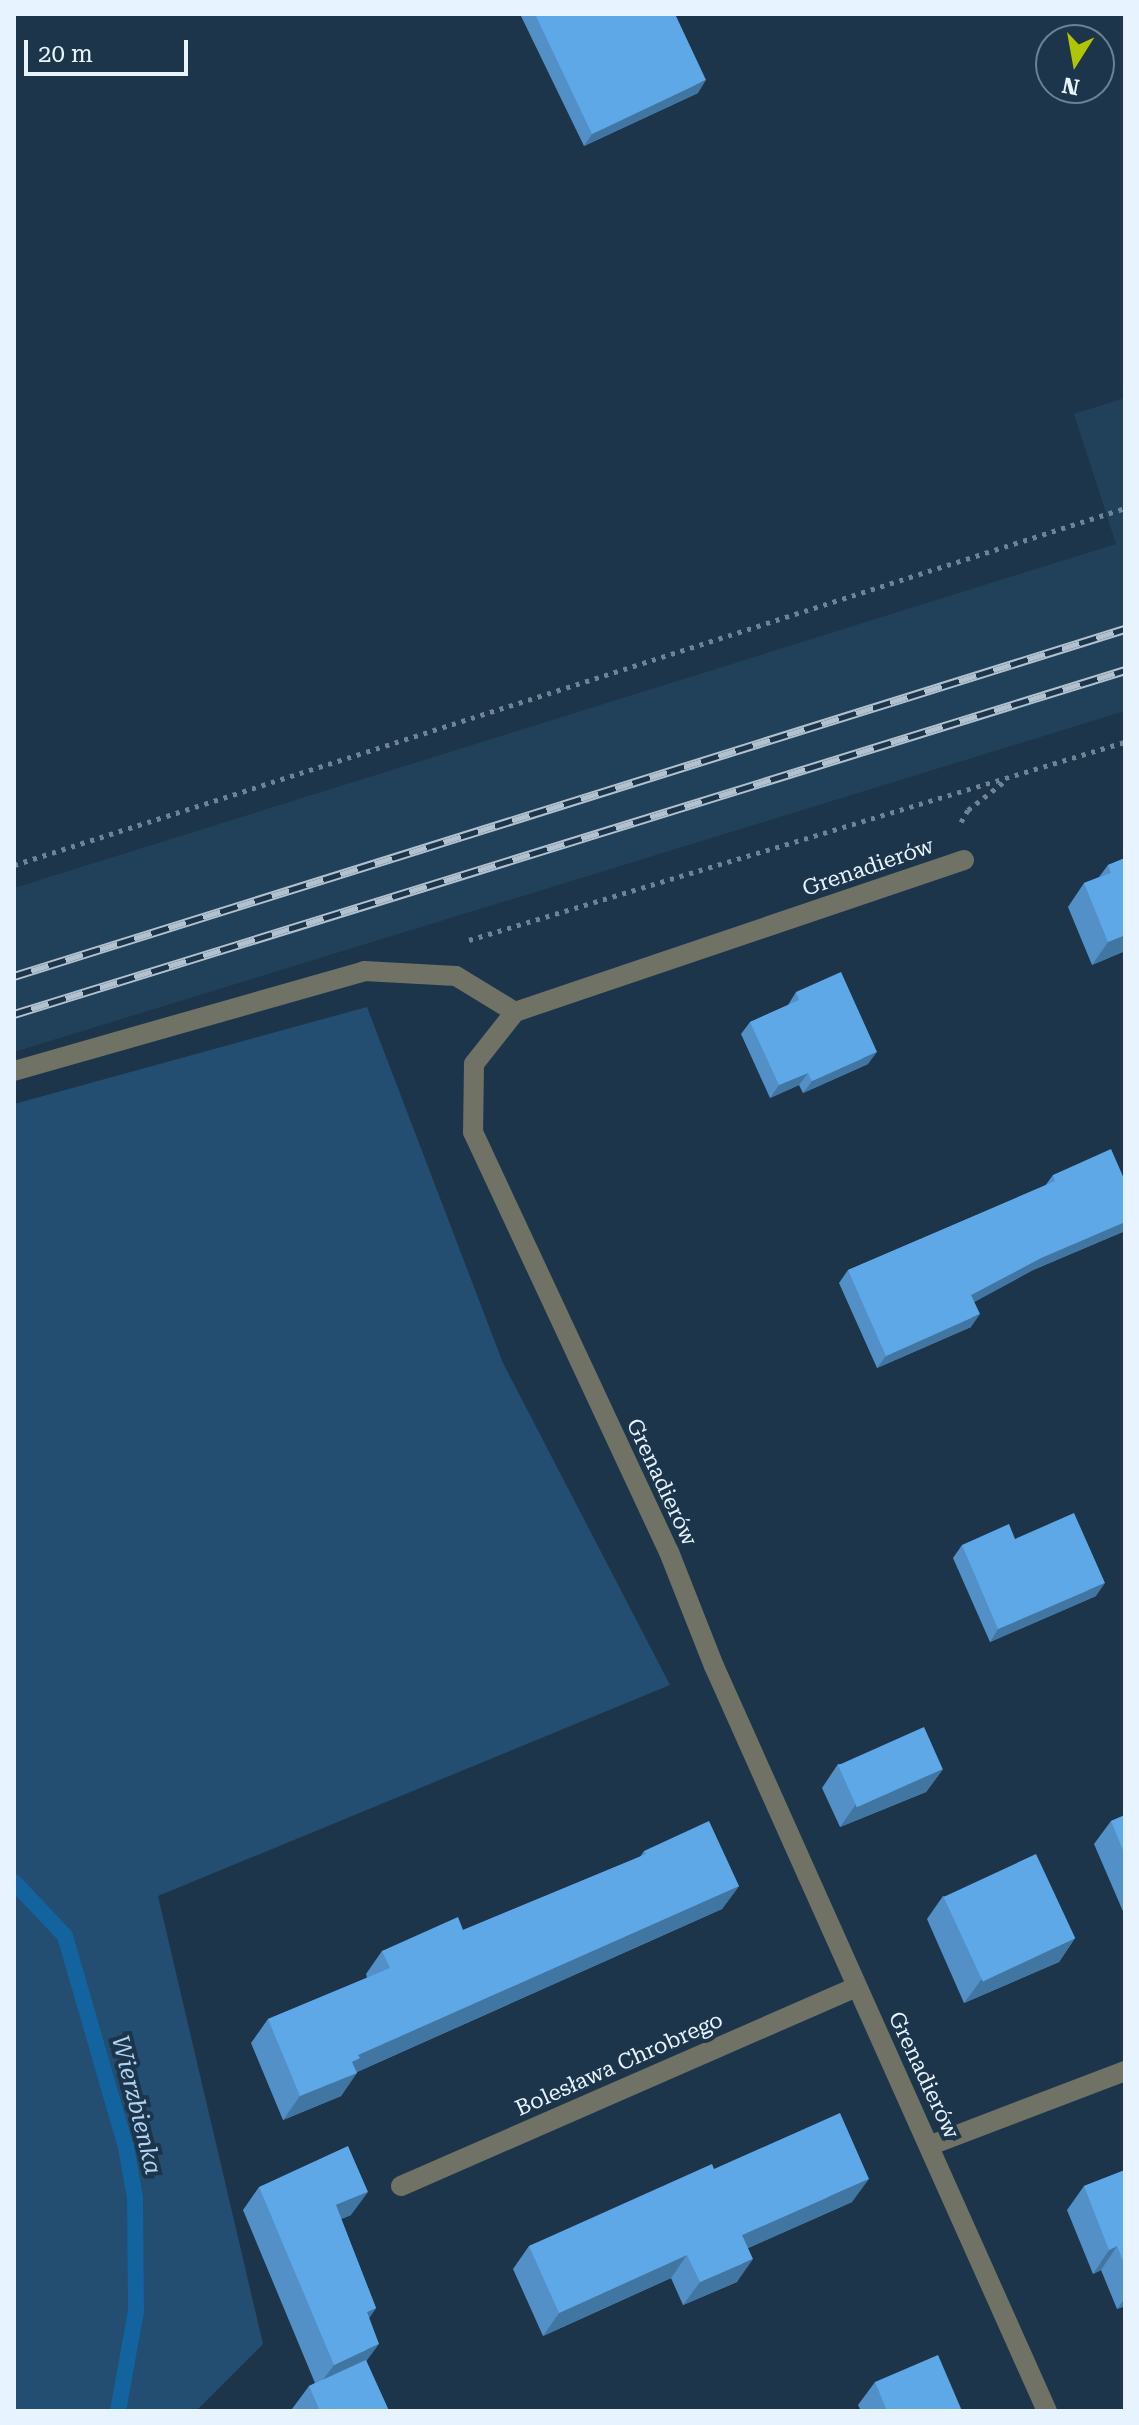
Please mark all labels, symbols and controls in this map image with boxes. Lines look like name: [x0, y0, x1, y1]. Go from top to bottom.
scale bar: [28, 24, 192, 74]
north arrow: [1035, 24, 1115, 104]
text: 20 m: [38, 40, 93, 68]
text: N: [1060, 72, 1081, 100]
street label: Grenadierów: [799, 832, 937, 902]
street label: Grenadierów: [621, 1414, 703, 1550]
street label: Bolesława Chrobrego: [511, 2006, 727, 2122]
street label: Grenadierów: [883, 2007, 965, 2143]
water label: Wierzbienka: [105, 2033, 167, 2177]

